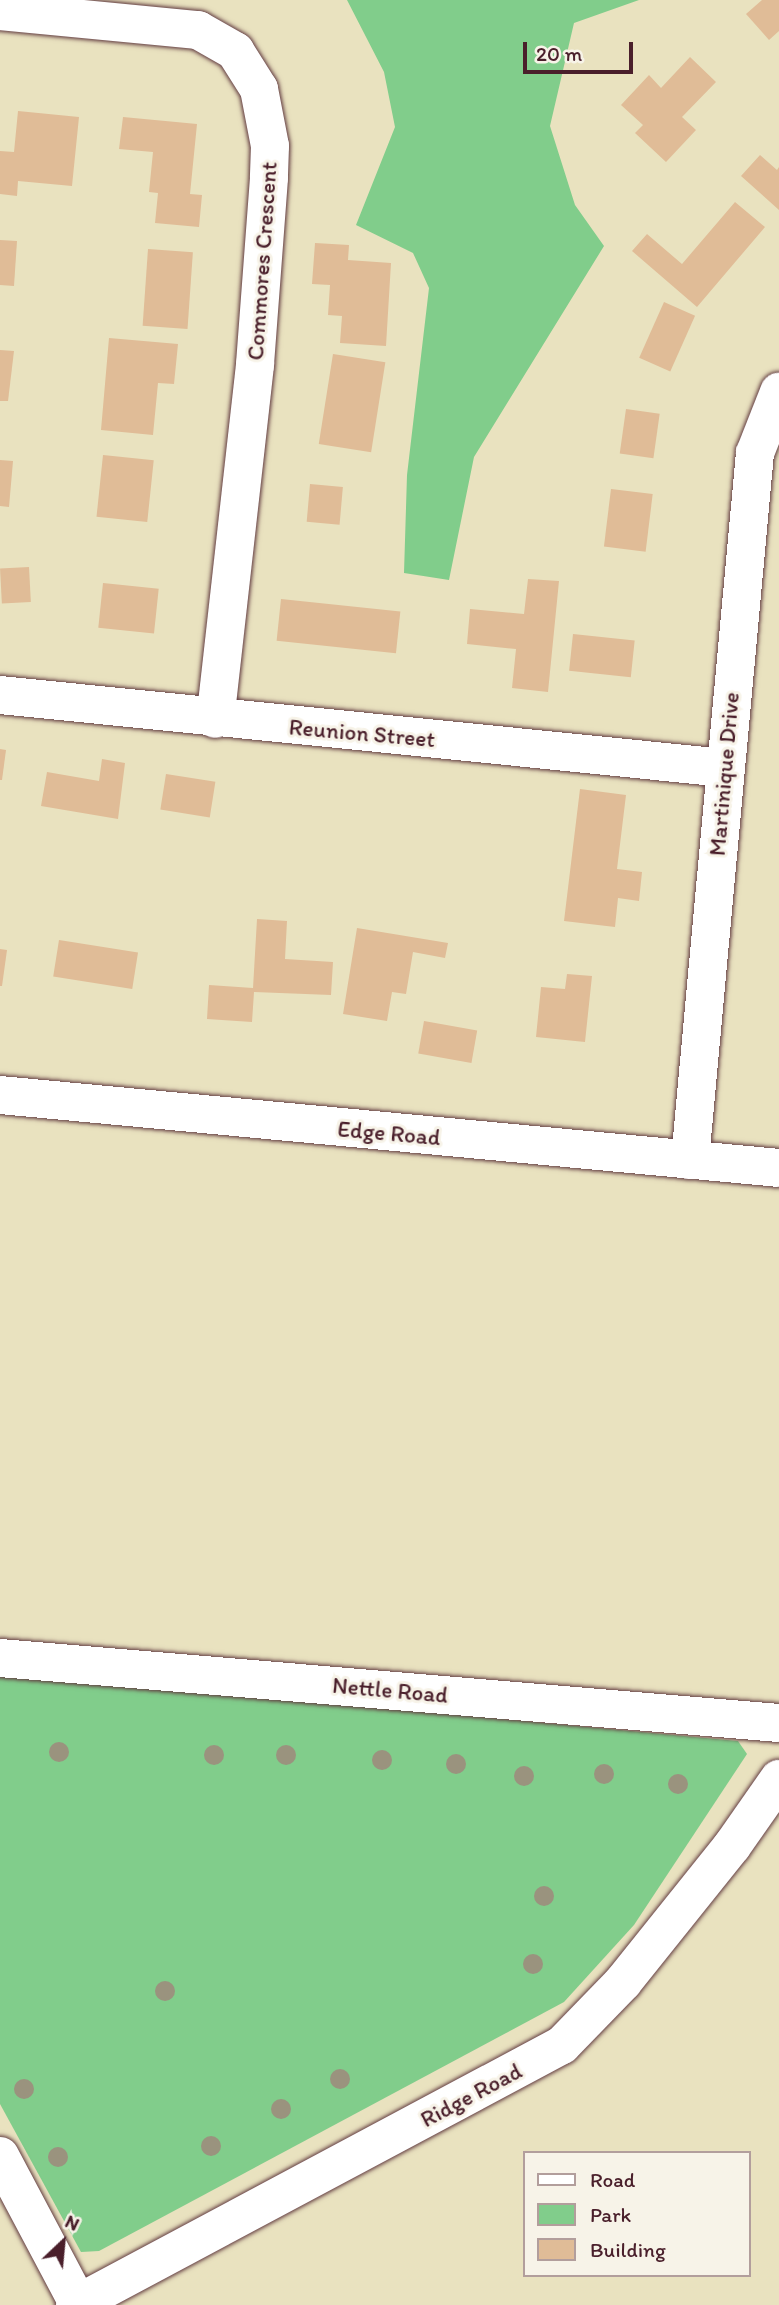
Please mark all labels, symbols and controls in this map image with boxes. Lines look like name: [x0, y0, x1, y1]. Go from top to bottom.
scale bar: [527, 28, 637, 72]
text: 20 m: [536, 41, 582, 66]
street label: Commores Crescent: [241, 160, 283, 362]
street label: Martinique Drive: [703, 691, 745, 857]
street label: Reunion Street: [288, 713, 436, 753]
street label: Edge Road: [337, 1115, 441, 1151]
street label: Nettle Road: [332, 1671, 448, 1709]
street label: Ridge Road: [416, 2057, 526, 2133]
legend: [524, 2151, 751, 2277]
text: Road: [590, 2167, 635, 2192]
text: Park: [590, 2202, 631, 2227]
north arrow: [28, 2207, 98, 2277]
text: N: [62, 2210, 83, 2236]
text: Building: [590, 2237, 666, 2262]

